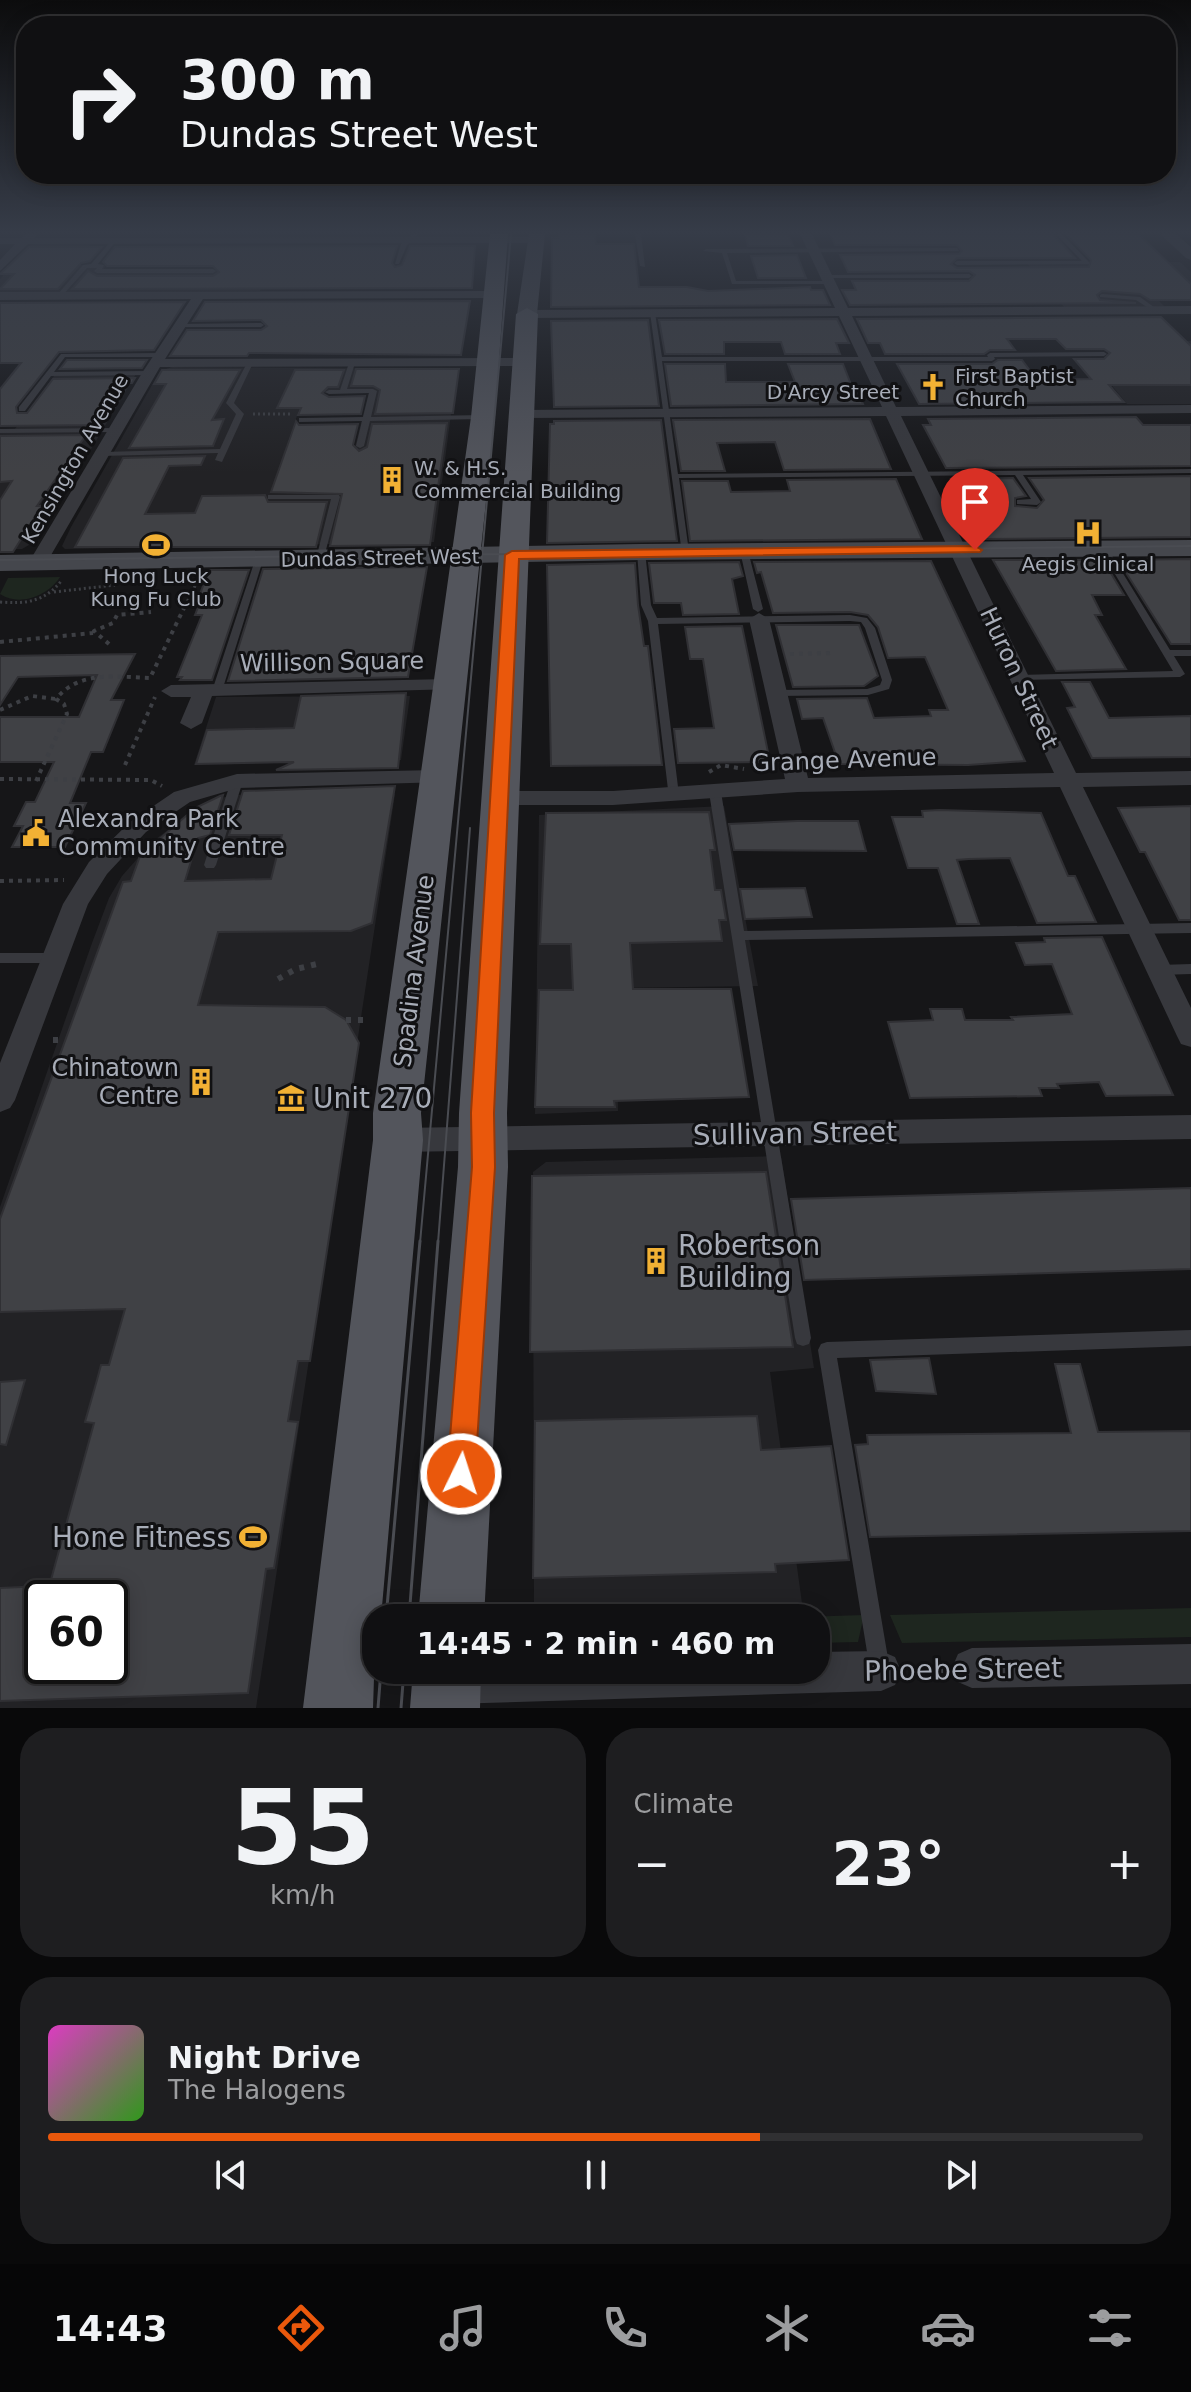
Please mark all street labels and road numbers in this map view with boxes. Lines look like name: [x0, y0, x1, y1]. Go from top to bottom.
street label: Kensington Avenue: [17, 370, 133, 548]
street label: D'Arcy Street: [767, 380, 899, 404]
street label: Dundas Street West: [280, 544, 480, 572]
street label: Huron Street: [974, 603, 1064, 753]
street label: Willison Square: [240, 646, 424, 678]
street label: Grange Avenue: [751, 743, 937, 777]
street label: Spadina Avenue: [388, 873, 440, 1069]
street label: Sullivan Street: [693, 1115, 897, 1152]
street label: Phoebe Street: [864, 1651, 1062, 1688]

